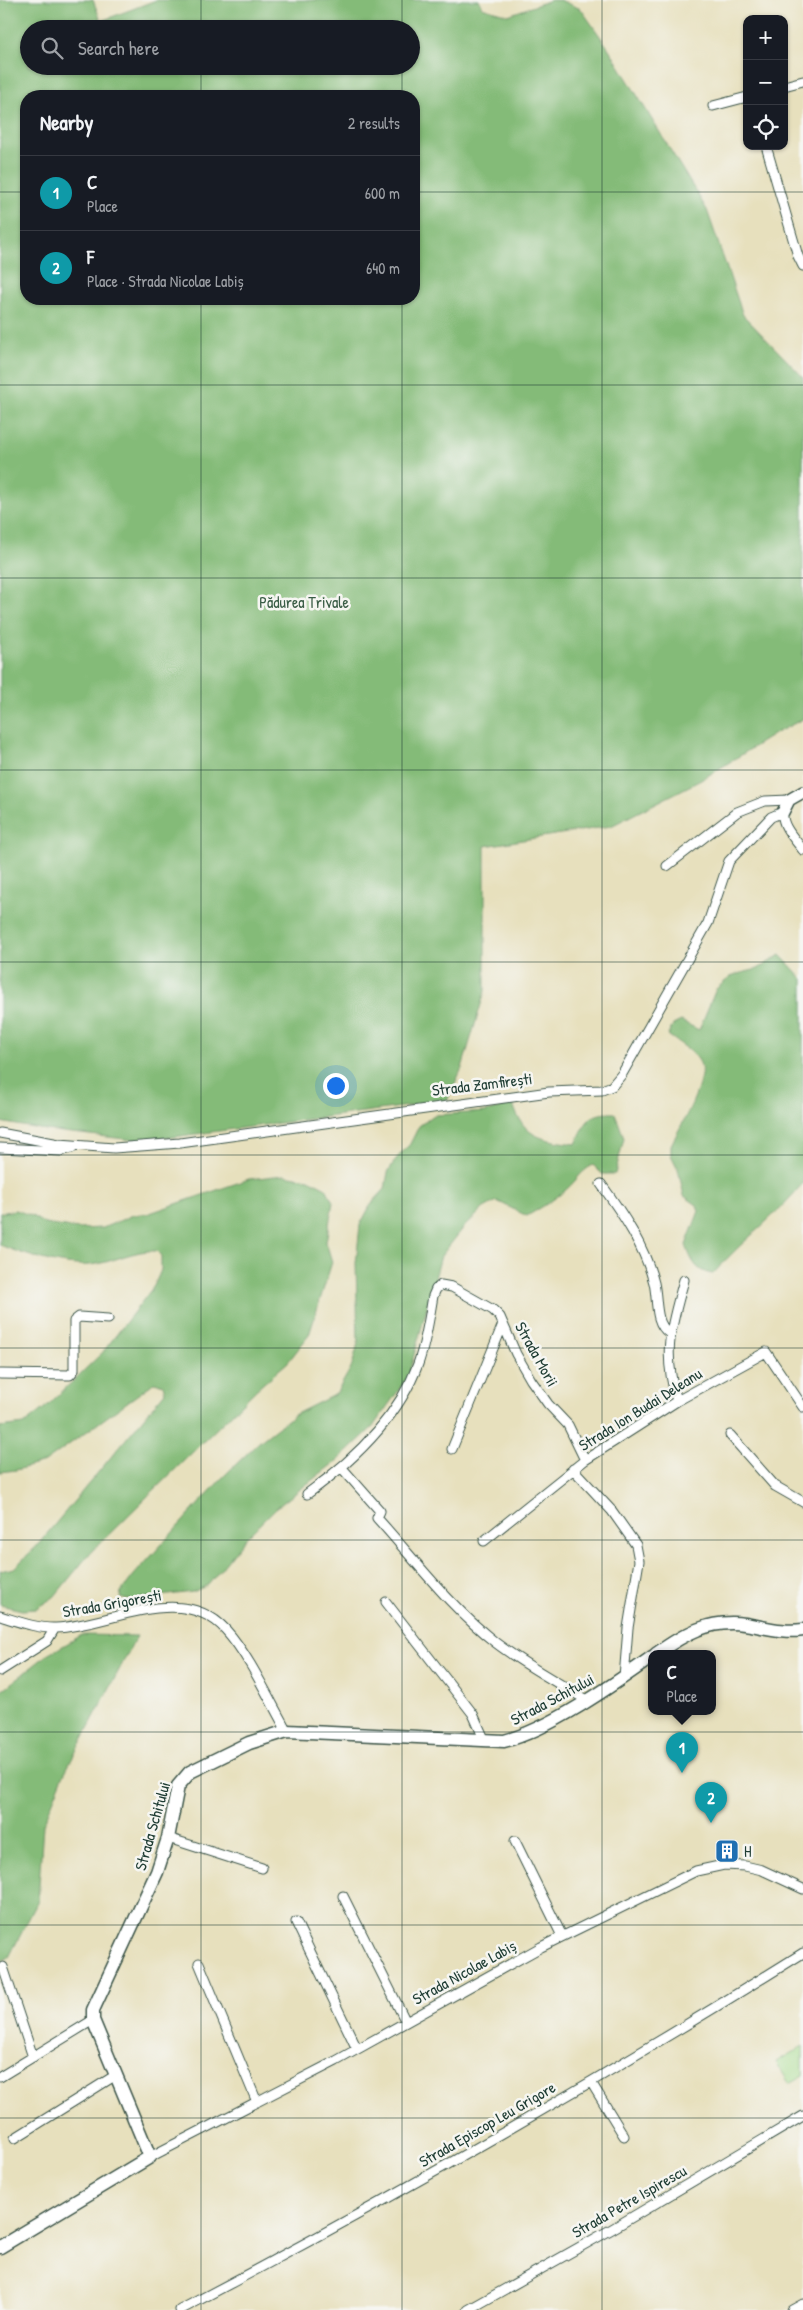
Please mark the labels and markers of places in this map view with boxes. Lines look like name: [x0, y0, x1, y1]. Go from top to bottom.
pin: 1: [666, 1732, 698, 1773]
pin: 2: [695, 1782, 727, 1823]
building icon: H: [714, 1838, 740, 1864]
place label: H: [744, 1840, 752, 1862]

